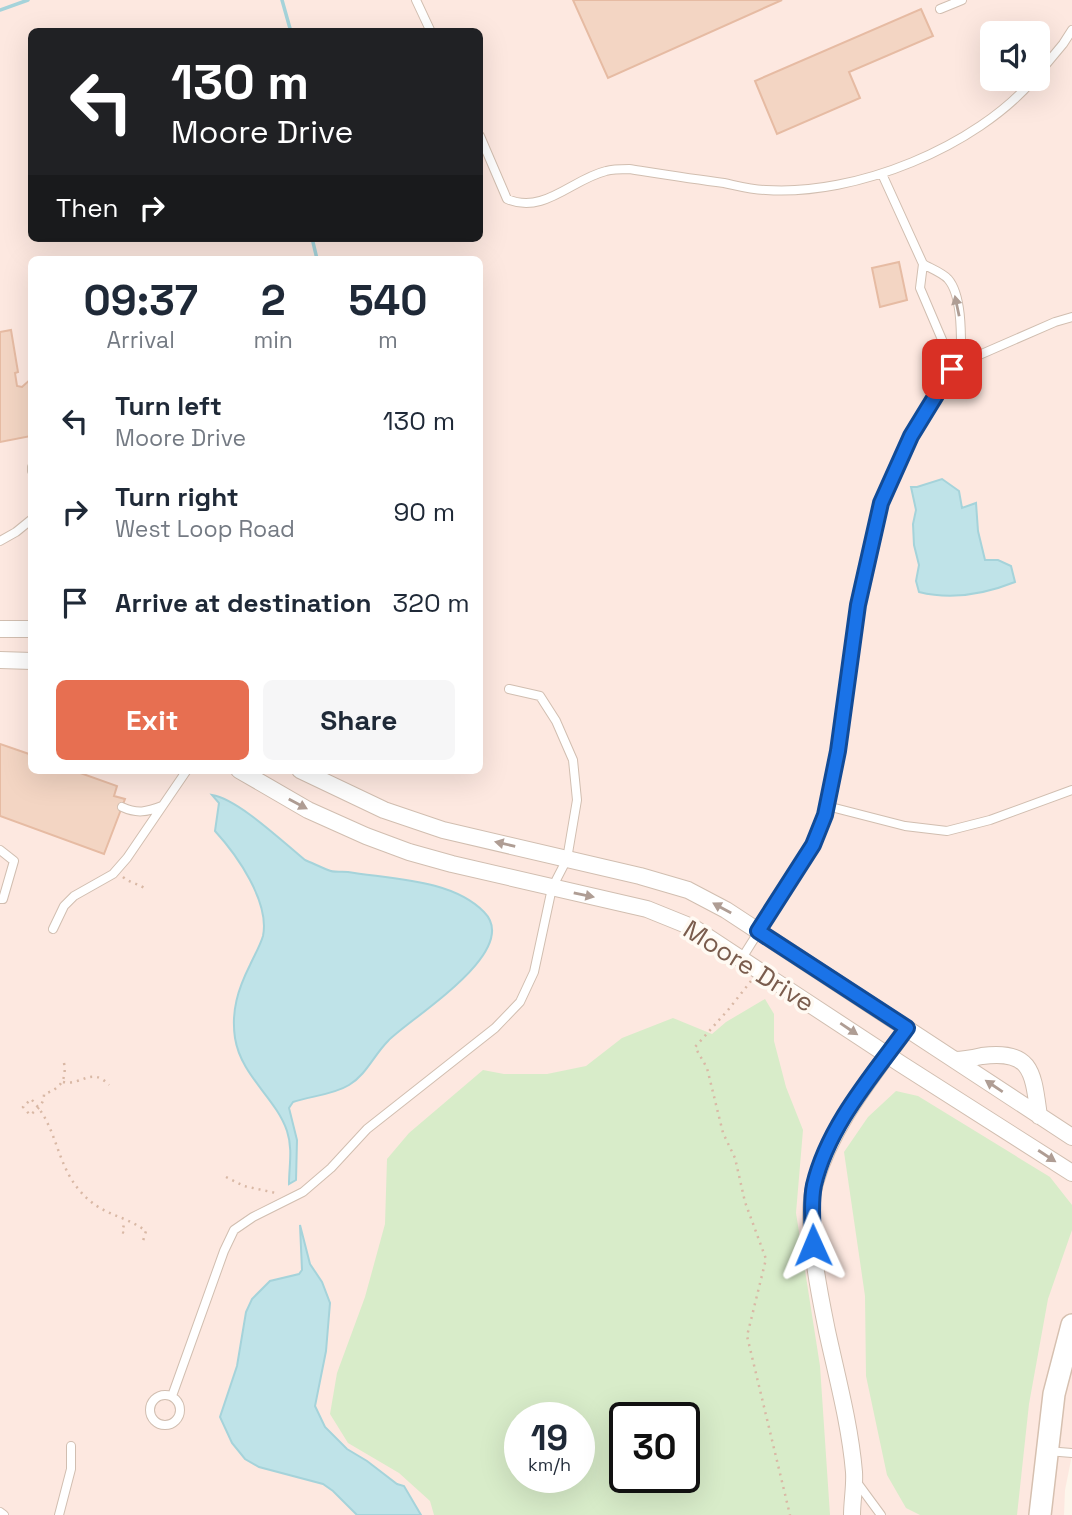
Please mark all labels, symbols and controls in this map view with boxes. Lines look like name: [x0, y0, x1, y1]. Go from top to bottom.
map controls: [980, 21, 1050, 91]
button: sound: [980, 21, 1050, 91]
text: 130 m: [171, 51, 309, 113]
icon: left: [56, 56, 147, 147]
text: Moore Drive: [171, 112, 354, 152]
icon: right: [133, 189, 171, 227]
text: Then: [56, 191, 119, 225]
text: 09:37: [83, 274, 198, 327]
text: 2: [261, 274, 286, 327]
text: 540: [348, 274, 428, 327]
one-way arrow: [952, 295, 963, 317]
text: Arrival: [107, 325, 175, 355]
text: min: [253, 325, 293, 355]
text: m: [378, 325, 398, 355]
pin: [922, 339, 982, 399]
icon: arrive: [933, 350, 971, 388]
text: Turn left: [115, 389, 222, 423]
icon: left: [56, 402, 94, 440]
text: 130 m: [383, 404, 455, 438]
text: Moore Drive: [115, 423, 246, 453]
text: Turn right: [115, 480, 239, 514]
icon: right: [56, 493, 94, 531]
text: 90 m: [393, 495, 455, 529]
text: West Loop Road: [115, 514, 295, 544]
icon: arrive: [56, 584, 94, 622]
text: Arrive at destination: [115, 586, 372, 620]
text: 320 m: [393, 586, 470, 620]
button: Exit: [56, 680, 249, 760]
button: Share: [263, 680, 455, 760]
one-way arrow: [288, 799, 308, 810]
one-way arrow: [494, 838, 516, 849]
one-way arrow: [573, 889, 595, 900]
one-way arrow: [712, 902, 732, 914]
street label: Moore Drive: [677, 912, 821, 1020]
one-way arrow: [839, 1023, 859, 1036]
one-way arrow: [985, 1080, 1004, 1093]
one-way arrow: [1037, 1150, 1057, 1163]
position arrow: [776, 1208, 850, 1282]
speed limit sign: 30: [609, 1402, 700, 1493]
text: 19: [531, 1416, 568, 1460]
text: km/h: [528, 1453, 571, 1476]

